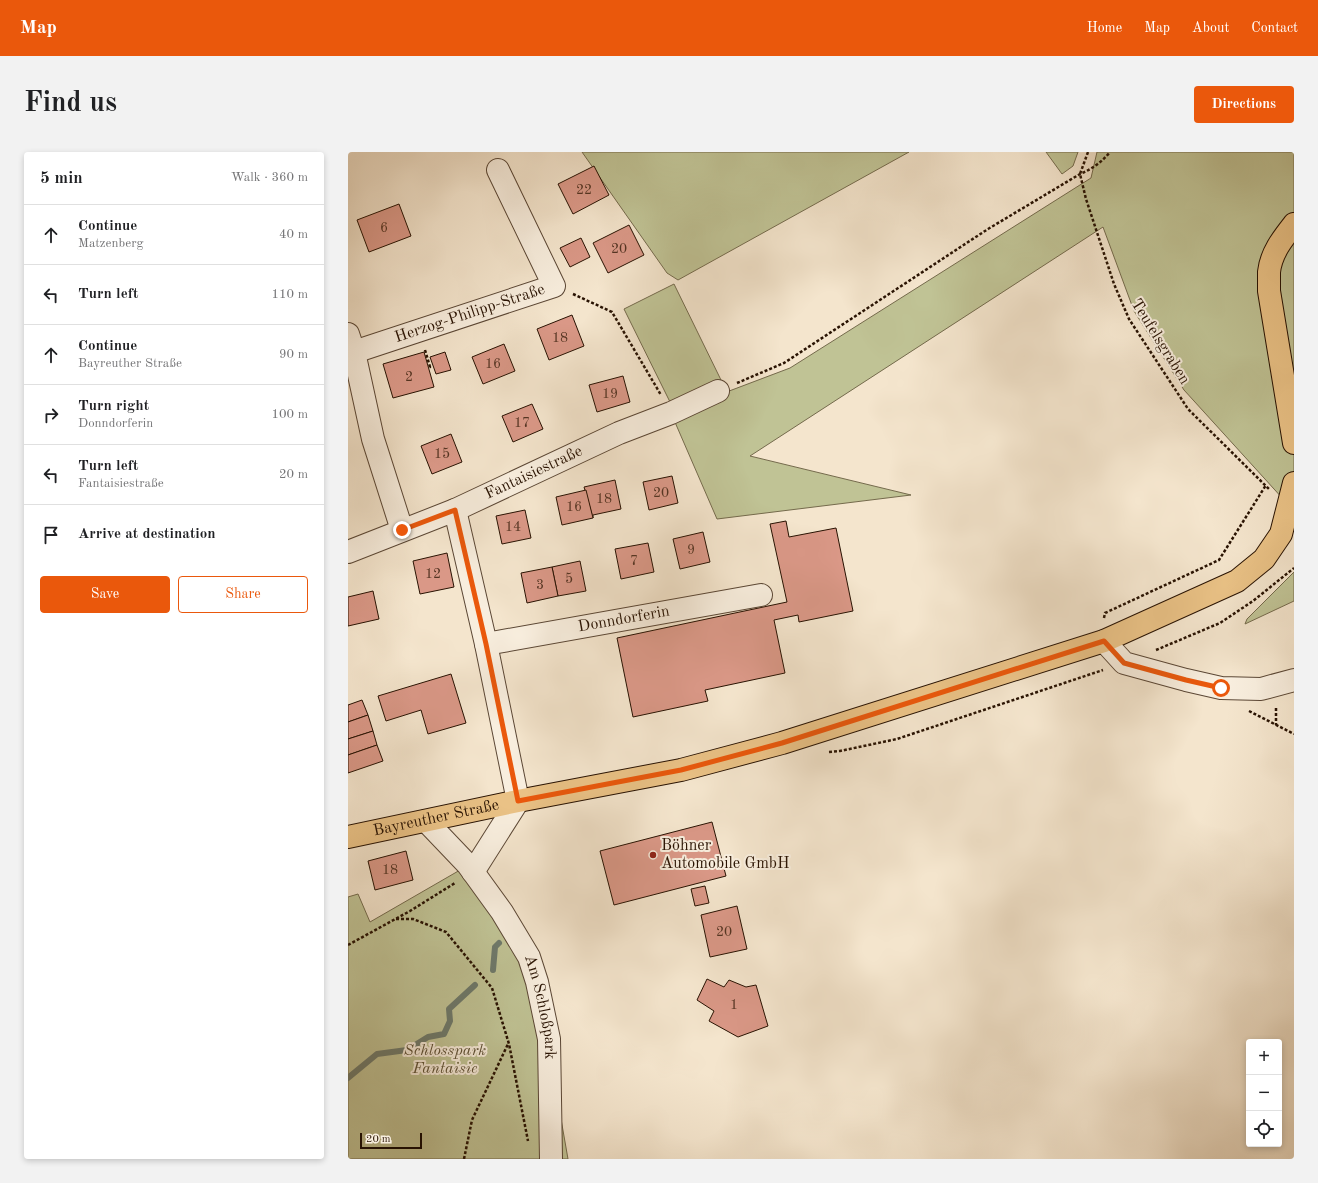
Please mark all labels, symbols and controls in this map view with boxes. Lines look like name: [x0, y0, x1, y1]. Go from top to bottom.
text: Map: [20, 19, 57, 38]
text: Home: [1087, 21, 1122, 35]
text: Map: [1144, 21, 1170, 35]
text: About: [1192, 21, 1229, 35]
text: Contact: [1251, 21, 1298, 35]
button: Directions: [1194, 86, 1294, 123]
text: Find us: [24, 90, 117, 118]
text: 5 min: [40, 170, 83, 187]
text: Walk · 360 m: [231, 171, 308, 184]
house number: 22: [576, 183, 592, 197]
text: Continue: [78, 219, 137, 234]
house number: 6: [380, 221, 388, 235]
icon: ahead: [40, 224, 62, 246]
text: 40 m: [279, 228, 308, 241]
text: Matzenberg: [78, 237, 144, 250]
house number: 20: [611, 242, 627, 256]
street label: Herzog-Philipp-Straße: [393, 282, 547, 346]
icon: left: [40, 284, 62, 306]
text: Turn left: [78, 287, 138, 302]
text: 110 m: [271, 288, 308, 301]
street label: Teufelsgraben: [1127, 296, 1193, 388]
house number: 18: [552, 331, 568, 345]
text: Continue: [78, 339, 137, 354]
icon: ahead: [40, 344, 62, 366]
text: 90 m: [279, 348, 308, 361]
text: Bayreuther Straße: [78, 357, 182, 370]
house number: 16: [485, 357, 501, 371]
house number: 2: [405, 370, 413, 384]
house number: 19: [602, 387, 618, 401]
text: Turn right: [78, 399, 149, 414]
icon: right: [40, 404, 62, 426]
text: 100 m: [271, 408, 308, 421]
house number: 17: [514, 416, 530, 430]
text: Donndorferin: [78, 417, 153, 430]
street label: Fantaisiestraße: [483, 443, 585, 503]
house number: 15: [434, 447, 450, 461]
text: Turn left: [78, 459, 138, 474]
icon: left: [40, 464, 62, 486]
text: 20 m: [279, 468, 308, 481]
text: Fantaisiestraße: [78, 477, 164, 490]
house number: 20: [653, 486, 669, 500]
house number: 18: [596, 492, 612, 506]
house number: 16: [566, 500, 582, 514]
house number: 14: [505, 520, 521, 534]
route end: [393, 521, 411, 539]
icon: arrive: [40, 524, 62, 546]
text: Arrive at destination: [78, 527, 216, 542]
house number: 9: [687, 543, 695, 557]
house number: 7: [630, 554, 638, 568]
house number: 12: [425, 567, 441, 581]
house number: 5: [565, 572, 573, 586]
button: Save: [40, 576, 170, 613]
button: Share: [178, 576, 308, 613]
house number: 3: [536, 578, 544, 592]
street label: Donndorferin: [577, 603, 671, 635]
route start: [1212, 679, 1230, 697]
street label: Bayreuther Straße: [372, 797, 500, 839]
place label: Böhner Automobile GmbH: [661, 838, 790, 872]
marker: Böhner Automobile GmbH: [648, 850, 658, 860]
house number: 18: [382, 863, 398, 877]
house number: 20: [716, 925, 732, 939]
street label: Am Schloßpark: [521, 953, 557, 1060]
house number: 1: [730, 998, 738, 1012]
map controls: [1246, 1039, 1282, 1147]
button: +: [1246, 1039, 1282, 1075]
park label: Schlosspark Fantaisie: [404, 1043, 486, 1077]
button: −: [1246, 1075, 1282, 1111]
button: locate: [1246, 1111, 1282, 1147]
scale bar: [360, 1131, 422, 1150]
text: 20 m: [366, 1134, 391, 1145]

